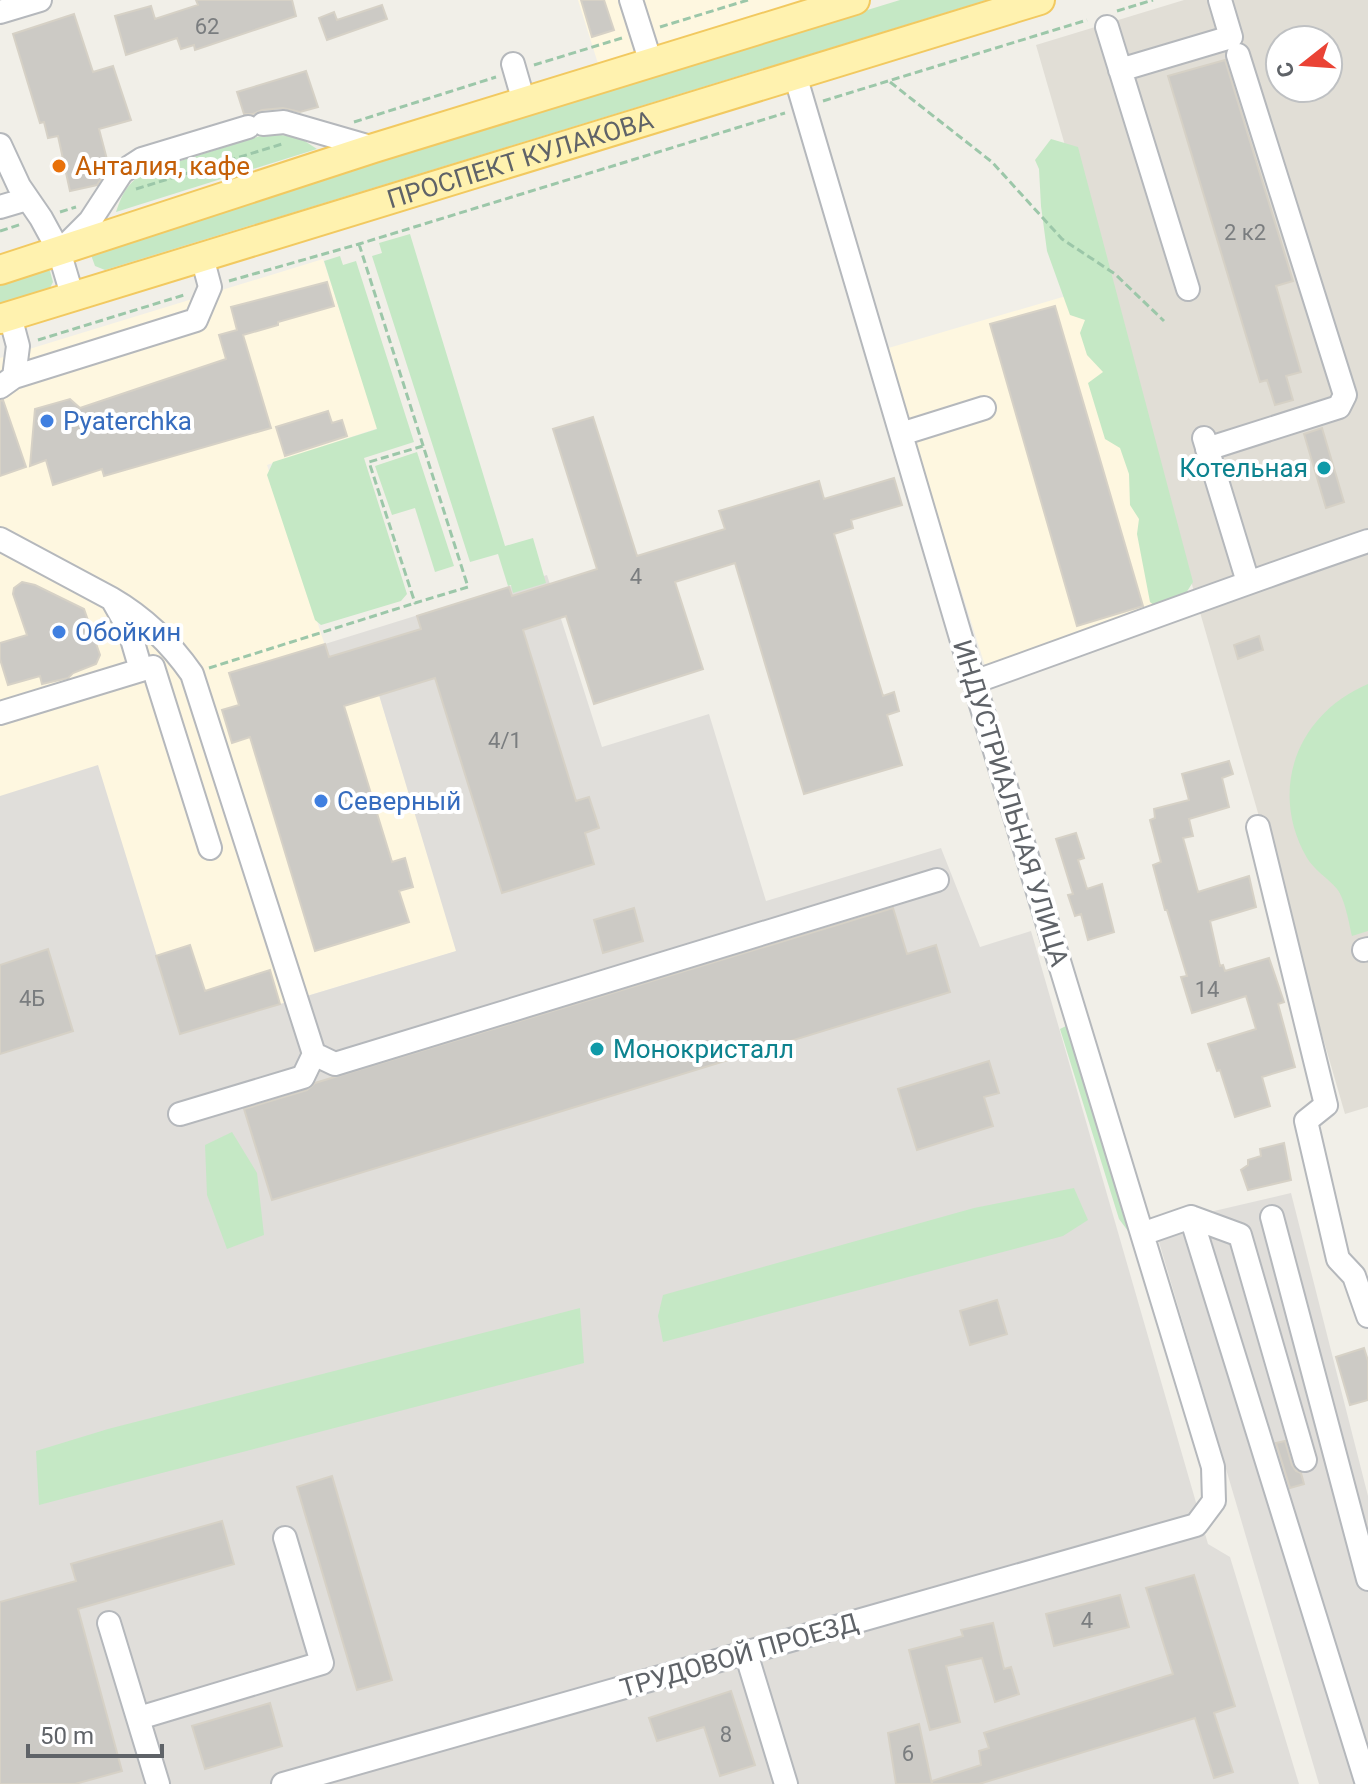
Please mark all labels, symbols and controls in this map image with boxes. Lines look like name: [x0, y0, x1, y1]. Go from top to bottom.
house number: 62: [195, 14, 219, 39]
north arrow: [1264, 24, 1344, 104]
text: С: [1271, 59, 1299, 80]
street label: ПРОСПЕКТ КУЛАКОВА: [383, 105, 657, 214]
place label: Анталия, кафе: [75, 151, 250, 181]
marker: Анталия, кафе: [50, 157, 68, 175]
house number: 2 к2: [1224, 220, 1266, 245]
place label: Pyaterchka: [63, 406, 192, 436]
marker: Pyaterchka: [38, 412, 56, 430]
place label: Котельная: [1179, 453, 1308, 483]
marker: Котельная: [1315, 459, 1333, 477]
house number: 4: [630, 564, 642, 589]
place label: Обойкин: [75, 617, 181, 647]
marker: Обойкин: [50, 623, 68, 641]
street label: ИНДУСТРИАЛЬНАЯ УЛИЦА: [947, 636, 1075, 970]
house number: 4/1: [488, 728, 522, 753]
place label: Северный: [337, 786, 461, 816]
marker: Северный: [312, 792, 330, 810]
house number: 14: [1195, 977, 1219, 1002]
house number: 4Б: [19, 986, 45, 1011]
place label: Монокристалл: [613, 1034, 794, 1064]
marker: Монокристалл: [588, 1040, 606, 1058]
street label: ТРУДОВОЙ ПРОЕЗД: [617, 1607, 861, 1703]
house number: 4: [1081, 1608, 1093, 1633]
scale bar: [28, 1708, 162, 1758]
text: 50 m: [40, 1722, 94, 1750]
house number: 8: [720, 1722, 732, 1747]
house number: 6: [902, 1741, 914, 1766]

